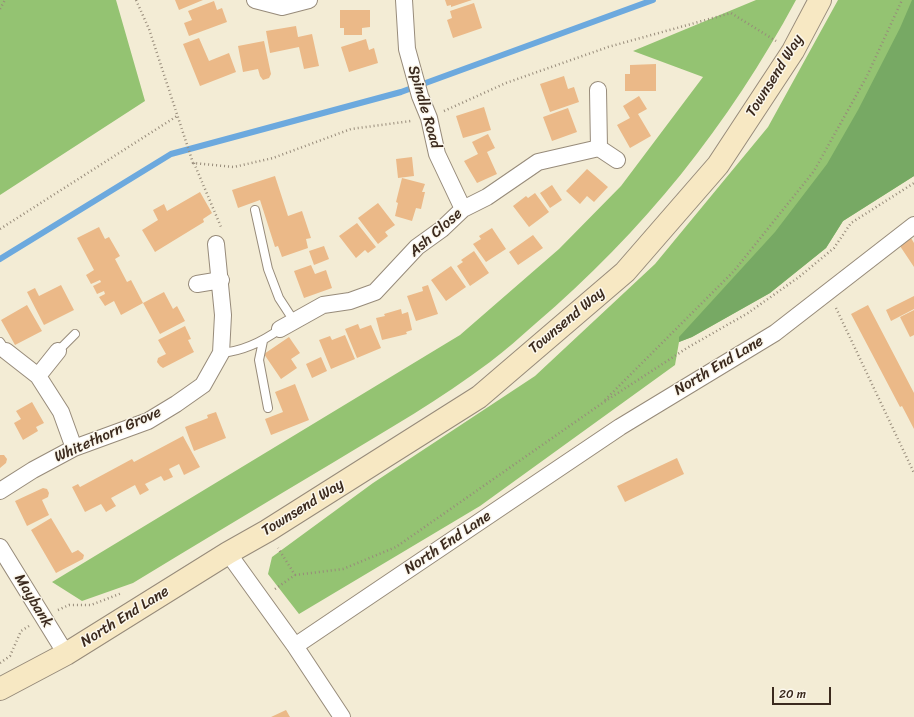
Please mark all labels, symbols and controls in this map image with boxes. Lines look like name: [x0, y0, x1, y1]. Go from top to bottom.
street label: Townsend Way: [743, 32, 807, 120]
street label: Spindle Road: [404, 63, 444, 151]
street label: Ash Close: [406, 205, 466, 261]
street label: Townsend Way: [525, 284, 609, 358]
street label: North End Lane: [671, 332, 767, 400]
street label: Whitethorn Grove: [52, 403, 164, 467]
street label: Townsend Way: [259, 476, 347, 540]
street label: North End Lane: [401, 507, 495, 579]
street label: Maybank: [10, 571, 56, 631]
street label: North End Lane: [77, 583, 173, 651]
scale bar: [774, 679, 833, 705]
text: 20 m: [779, 683, 806, 705]

